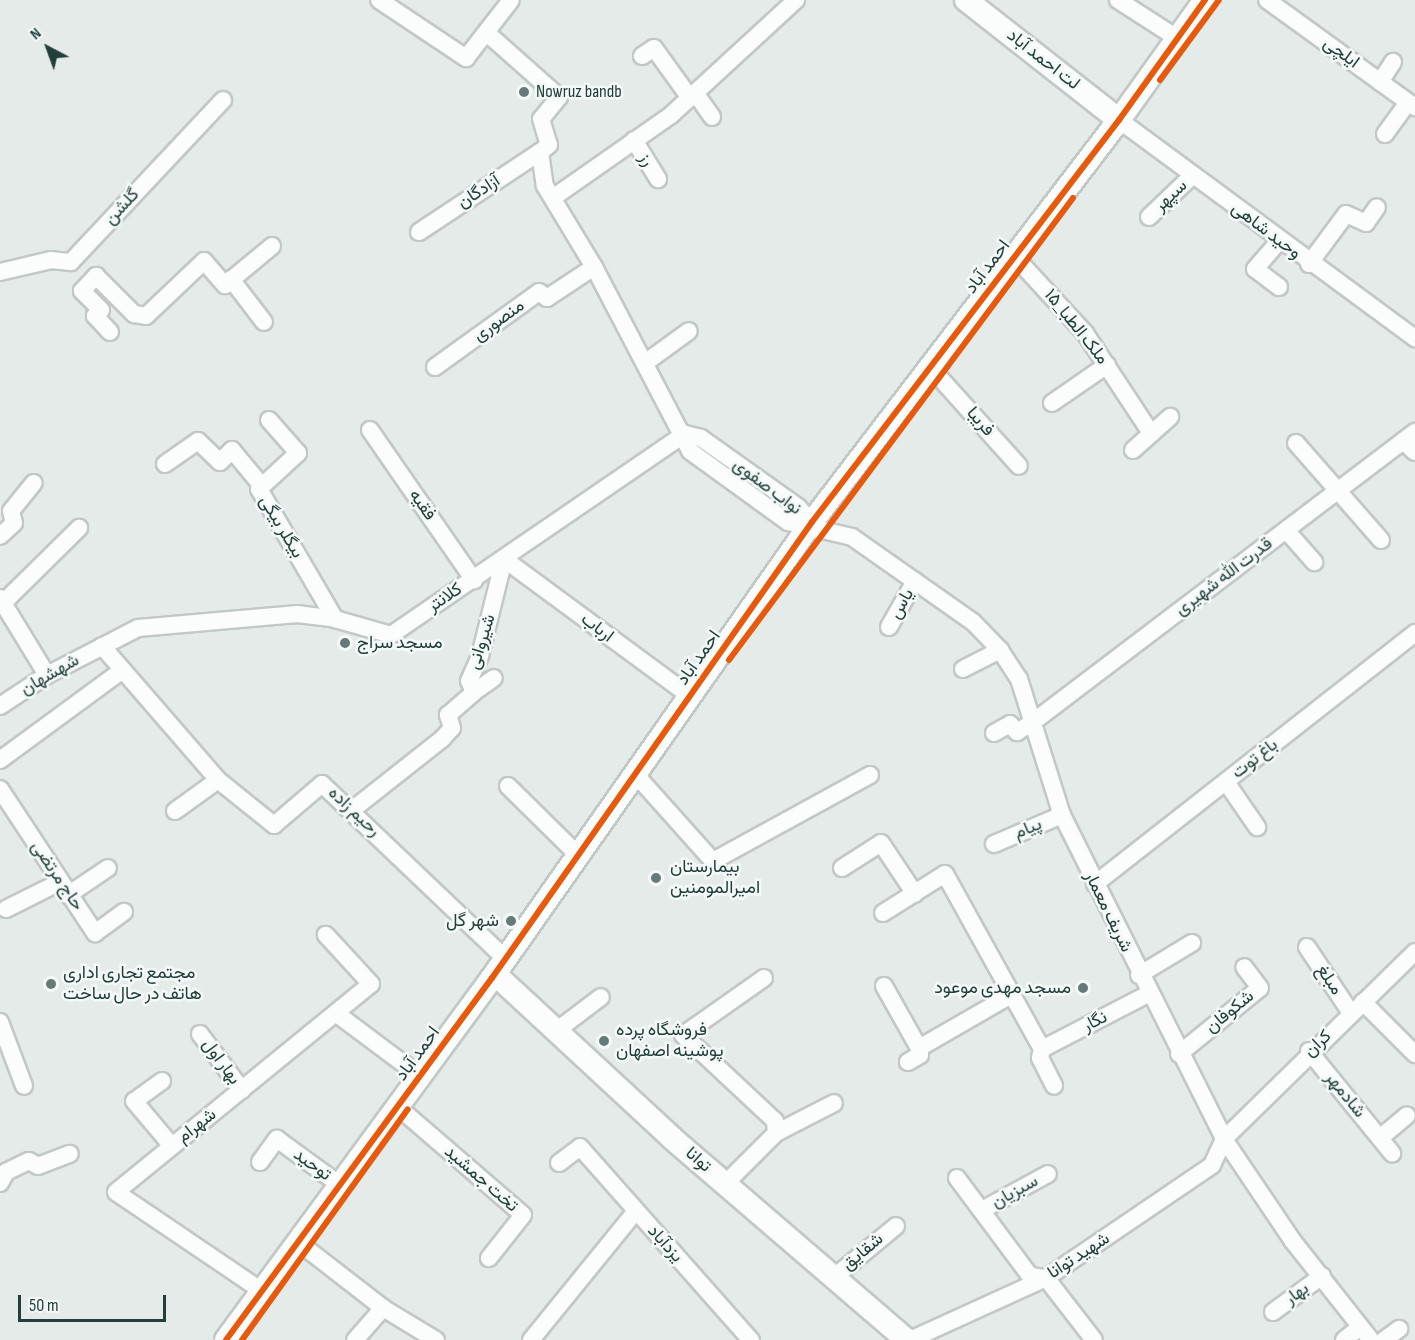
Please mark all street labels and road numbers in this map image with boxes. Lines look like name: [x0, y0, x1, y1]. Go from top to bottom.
street label: لت احمد آباد: [1002, 25, 1084, 95]
street label: ایلچی: [1319, 33, 1363, 73]
street label: رز: [634, 149, 658, 171]
street label: آزادگان: [454, 170, 504, 214]
street label: سپهر: [1150, 175, 1192, 217]
street label: گلشن: [100, 184, 144, 230]
street label: وحید شاهی: [1227, 198, 1305, 264]
street label: احمد آباد: [961, 236, 1015, 298]
street label: ۱۵_ملک الطبا: [1039, 285, 1113, 369]
street label: منصوری: [469, 295, 529, 347]
street label: فریبا: [961, 403, 999, 441]
street label: نواب صفوی: [728, 454, 806, 520]
street label: فقیه: [404, 485, 440, 525]
street label: بیگلر بیگی: [254, 492, 308, 562]
street label: قدرت الله شهیری: [1171, 533, 1277, 621]
street label: کلانتر: [423, 579, 467, 617]
street label: یاس: [885, 585, 919, 623]
street label: ارباب: [576, 609, 618, 647]
street label: شیروانی: [463, 612, 501, 672]
street label: احمد آباد: [672, 626, 726, 690]
street label: شهشهان: [17, 650, 83, 700]
street label: باغ توت: [1228, 734, 1282, 784]
street label: رحیم زاده: [323, 782, 385, 842]
street label: پیام: [1011, 814, 1045, 844]
street label: حاج مرتضی: [26, 837, 88, 915]
street label: شریف معمار: [1079, 868, 1137, 956]
street label: مبلغ: [1311, 961, 1347, 999]
street label: شکوفان: [1201, 986, 1259, 1038]
street label: نگار: [1079, 1007, 1111, 1037]
street label: احمد آباد: [391, 1023, 445, 1085]
street label: کران: [1300, 1026, 1336, 1062]
street label: بهار اول: [197, 1035, 245, 1089]
street label: شادمهر: [1320, 1068, 1370, 1122]
street label: شهرام: [173, 1104, 221, 1148]
street label: تخت جمشید: [440, 1141, 522, 1217]
street label: توانا: [681, 1143, 715, 1177]
street label: توحید: [289, 1144, 335, 1186]
street label: سبزیان: [988, 1170, 1042, 1214]
street label: یزدآباد: [643, 1221, 687, 1267]
street label: شهید توانا: [1044, 1228, 1114, 1284]
street label: شقایق: [838, 1229, 888, 1275]
street label: بهار: [1280, 1278, 1314, 1310]

